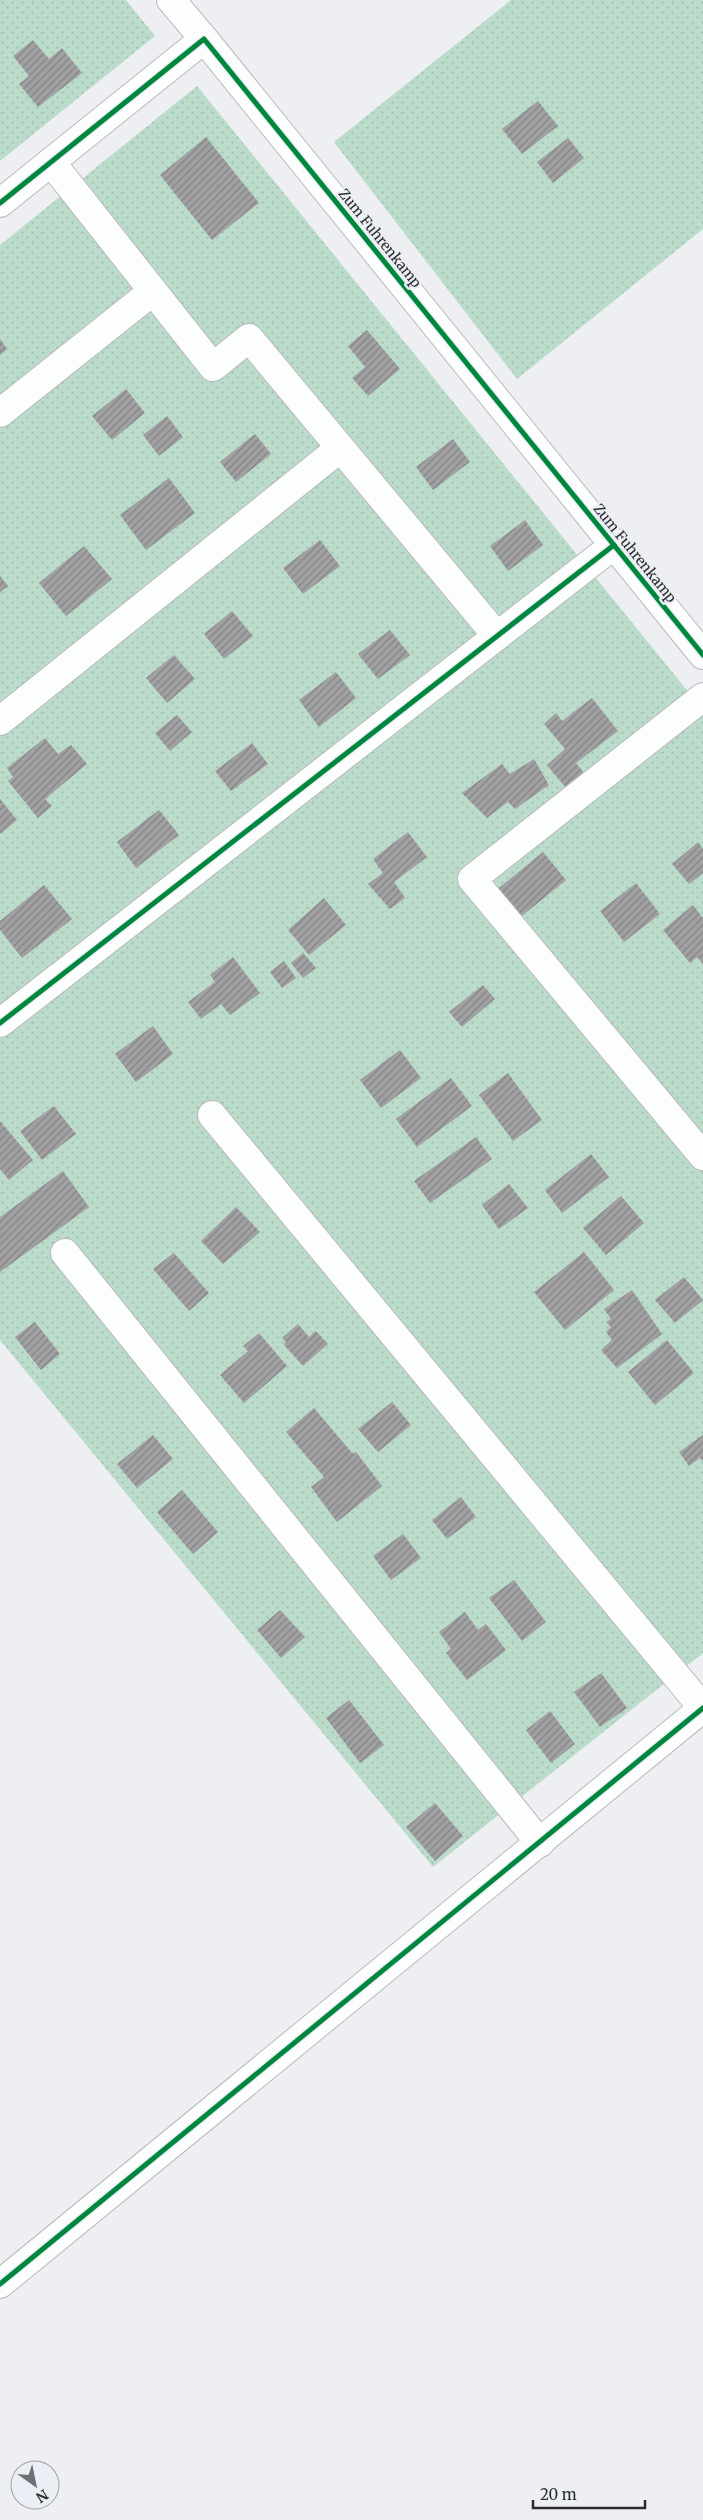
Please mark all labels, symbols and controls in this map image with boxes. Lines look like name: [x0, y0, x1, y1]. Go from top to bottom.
street label: Zum Fuhrenkamp: [335, 185, 426, 291]
street label: Zum Fuhrenkamp: [590, 500, 681, 606]
north arrow: [10, 2460, 60, 2510]
scale bar: [533, 2478, 646, 2510]
text: N: [33, 2485, 52, 2506]
text: 20 m: [540, 2485, 577, 2504]

